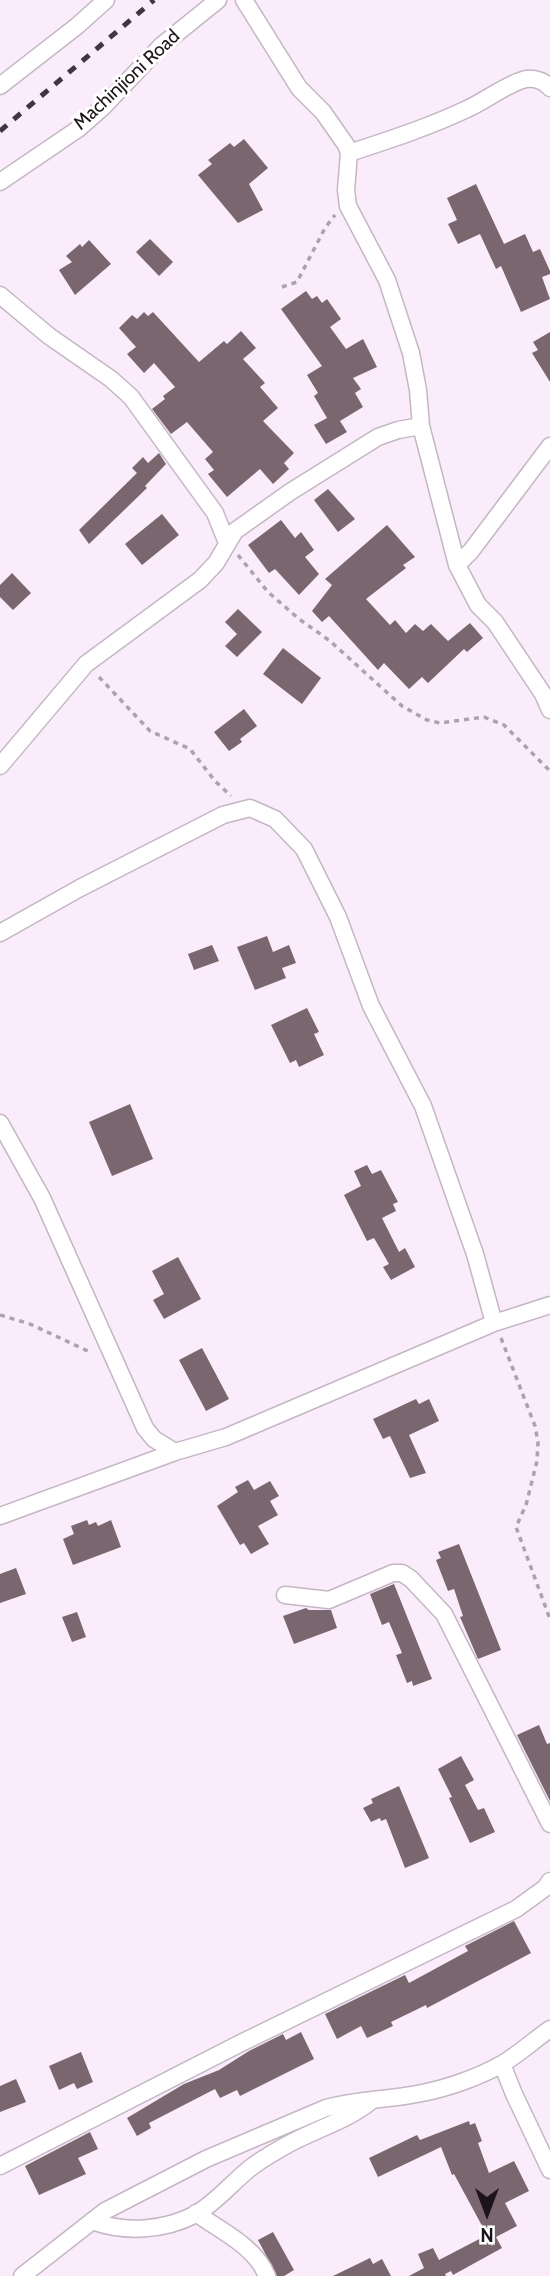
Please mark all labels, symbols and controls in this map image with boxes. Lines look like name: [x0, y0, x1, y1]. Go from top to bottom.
street label: Machinjioni Road: [69, 25, 185, 135]
north arrow: [452, 2178, 522, 2248]
text: N: [480, 2223, 494, 2246]

